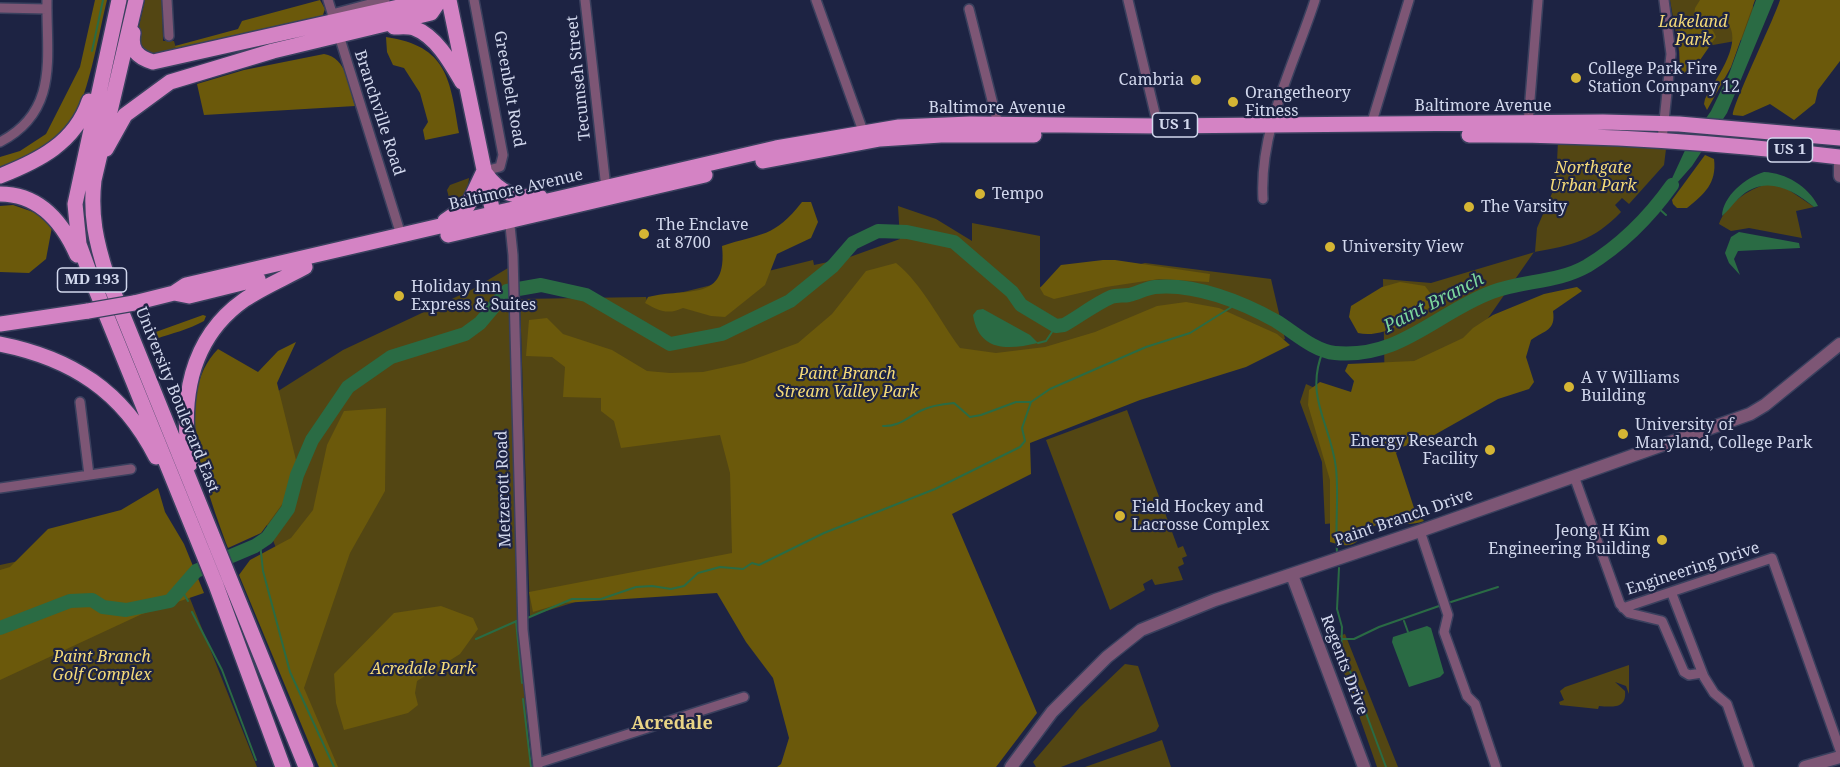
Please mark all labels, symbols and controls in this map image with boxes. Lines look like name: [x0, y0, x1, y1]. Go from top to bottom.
park label: Lakeland Park: [1659, 12, 1727, 50]
street label: Tecumseh Street: [563, 15, 595, 141]
street label: Greenbelt Road: [489, 29, 529, 149]
street label: Branchville Road: [350, 48, 408, 178]
place label: College Park Fire Station Company 12: [1588, 59, 1740, 97]
place label: Cambria: [1119, 70, 1184, 90]
marker: College Park Fire Station Company 12: [1569, 71, 1583, 85]
marker: Cambria: [1189, 73, 1203, 87]
place label: Orangetheory Fitness: [1245, 83, 1351, 121]
marker: Orangetheory Fitness: [1226, 95, 1240, 109]
street label: Baltimore Avenue: [1415, 96, 1551, 116]
street label: Baltimore Avenue: [929, 98, 1065, 118]
road number: US 1: [1152, 113, 1198, 137]
road number: US 1: [1768, 138, 1812, 162]
park label: Northgate Urban Park: [1550, 158, 1636, 196]
street label: Baltimore Avenue: [447, 165, 585, 215]
place label: Tempo: [992, 184, 1044, 204]
marker: Tempo: [973, 187, 987, 201]
place label: The Varsity: [1481, 197, 1567, 217]
marker: The Varsity: [1462, 200, 1476, 214]
place label: The Enclave at 8700: [656, 215, 749, 253]
marker: The Enclave at 8700: [637, 227, 651, 241]
place label: University View: [1342, 237, 1464, 257]
marker: University View: [1323, 240, 1337, 254]
road number: MD 193: [58, 268, 127, 292]
water label: Paint Branch: [1380, 268, 1488, 338]
place label: Holiday Inn Express & Suites: [411, 277, 536, 315]
marker: Holiday Inn Express & Suites: [392, 289, 406, 303]
street label: University Boulevard East: [131, 304, 223, 496]
park label: Paint Branch Stream Valley Park: [776, 364, 918, 402]
place label: A V Williams Building: [1581, 368, 1680, 406]
marker: A V Williams Building: [1562, 380, 1576, 394]
place label: University of Maryland, College Park: [1635, 415, 1812, 453]
marker: University of Maryland, College Park: [1616, 427, 1630, 441]
street label: Metzerott Road: [492, 430, 516, 548]
place label: Energy Research Facility: [1350, 431, 1478, 469]
marker: Energy Research Facility: [1483, 443, 1497, 457]
street label: Paint Branch Drive: [1332, 485, 1476, 551]
place label: Field Hockey and Lacrosse Complex: [1132, 497, 1270, 535]
marker: Field Hockey and Lacrosse Complex: [1113, 509, 1127, 523]
place label: Jeong H Kim Engineering Building: [1488, 521, 1650, 559]
marker: Jeong H Kim Engineering Building: [1655, 533, 1669, 547]
street label: Engineering Drive: [1624, 538, 1762, 600]
street label: Regents Drive: [1316, 612, 1372, 718]
park label: Paint Branch Golf Complex: [53, 647, 151, 685]
park label: Acredale Park: [370, 659, 476, 679]
district label: Acredale: [631, 713, 713, 735]

